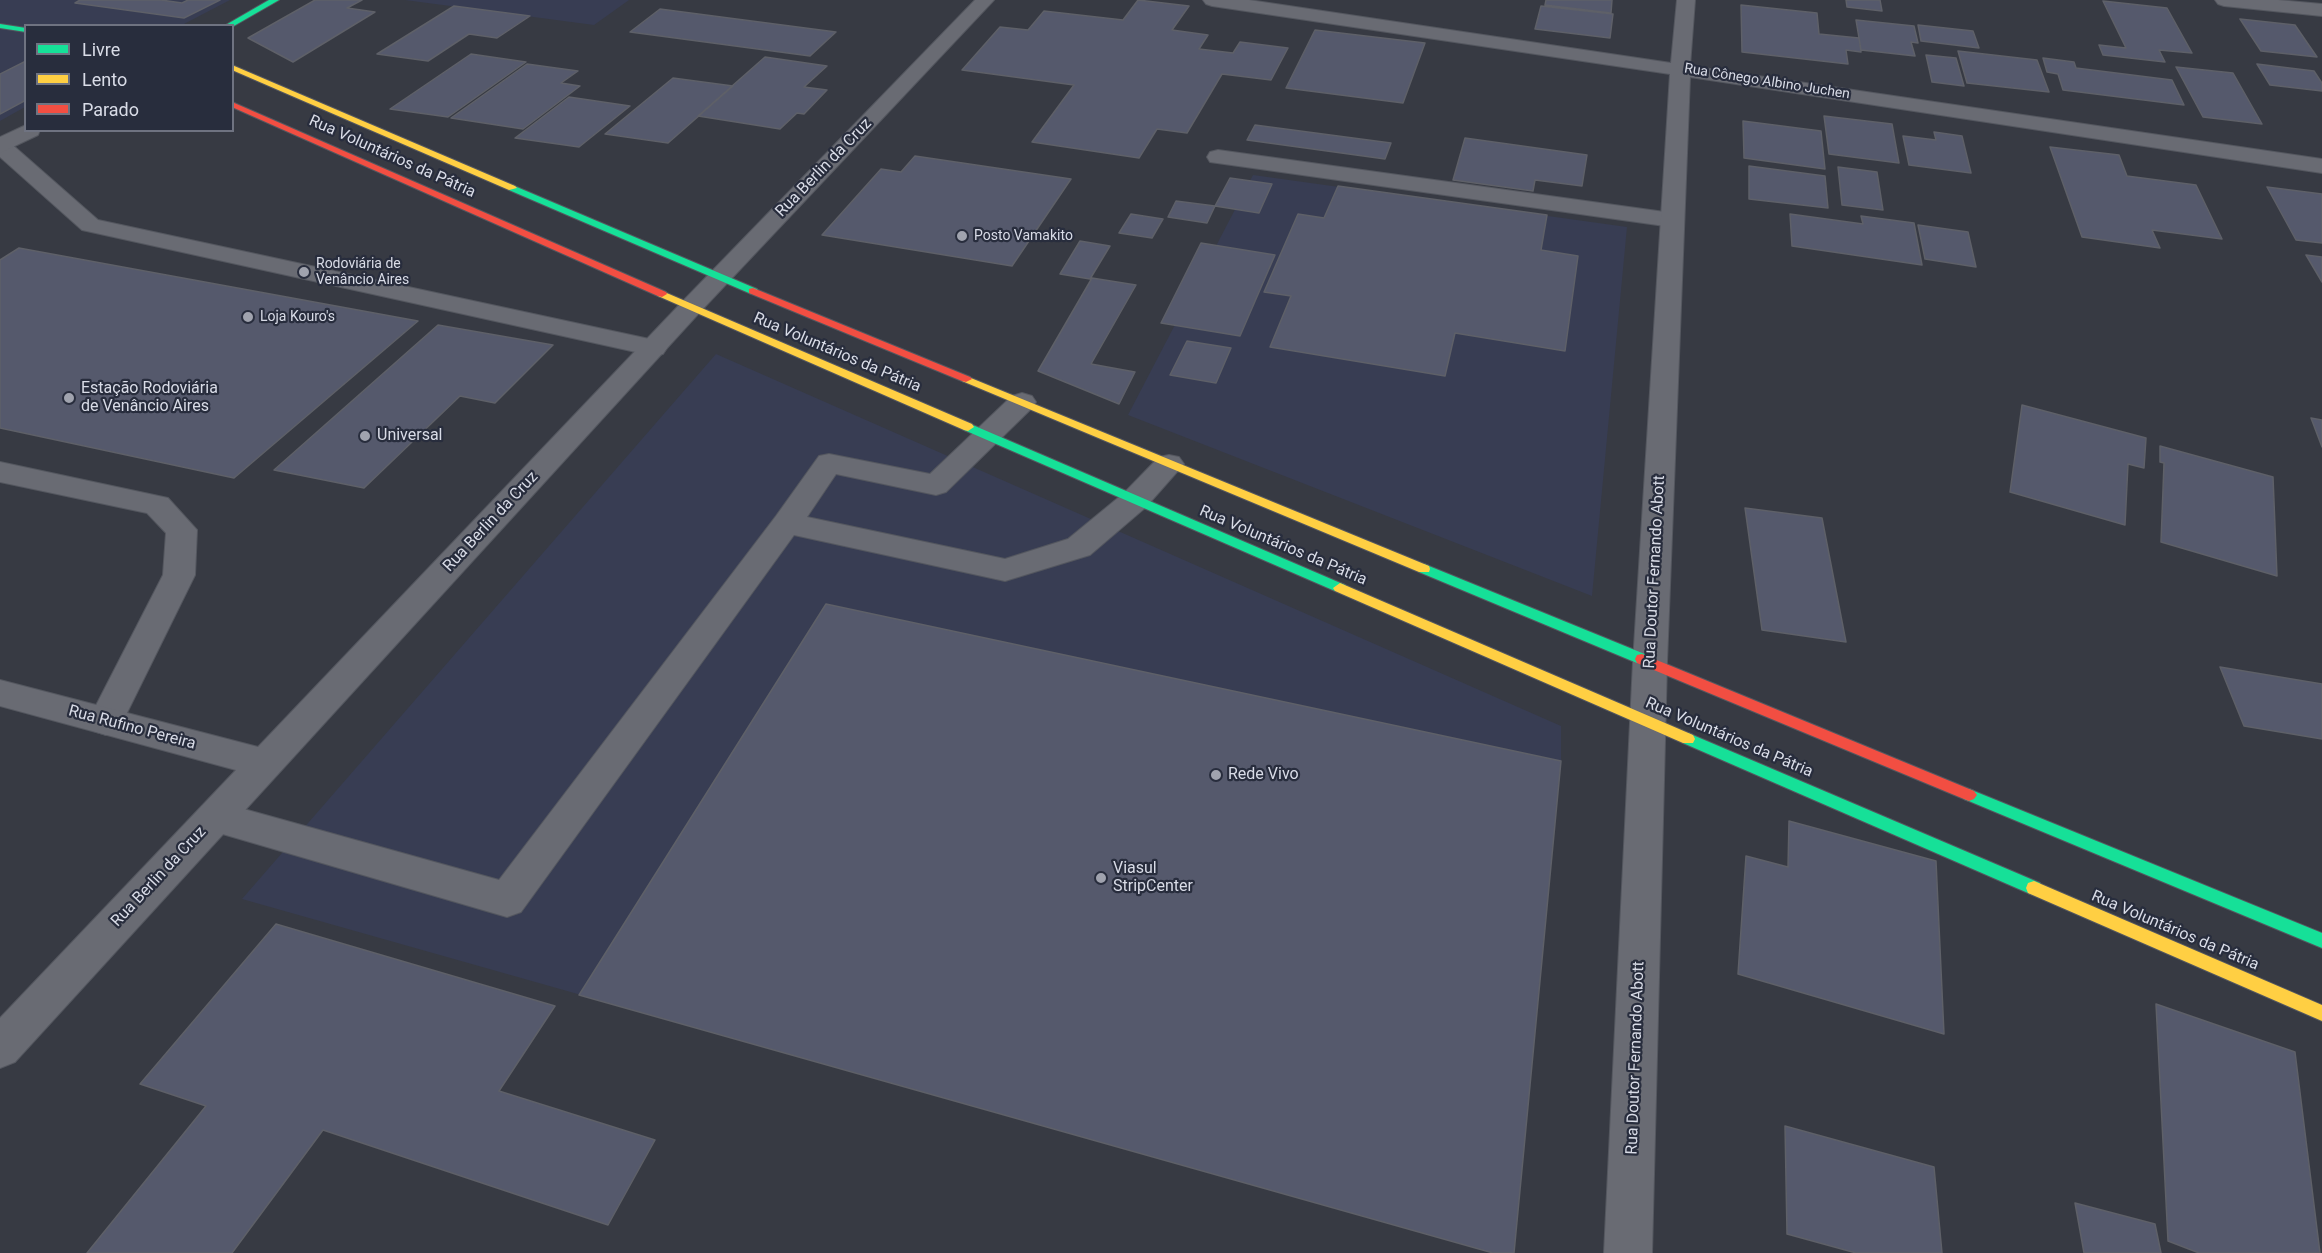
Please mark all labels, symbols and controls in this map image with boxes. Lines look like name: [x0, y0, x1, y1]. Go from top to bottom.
legend: [24, 24, 234, 132]
text: Livre: [82, 39, 120, 60]
street label: Rua Cônego Albino Juchen: [1683, 61, 1851, 103]
text: Lento: [82, 69, 127, 90]
text: Parado: [82, 99, 139, 120]
street label: Rua Voluntários da Pátria: [306, 112, 478, 202]
street label: Rua Berlin da Cruz: [772, 115, 876, 221]
place label: Posto Vamakito: [974, 228, 1073, 244]
marker: Posto Vamakito: [955, 229, 969, 243]
place label: Rodoviária de Venâncio Aires: [316, 256, 409, 288]
marker: Rodoviária de Venâncio Aires: [297, 265, 311, 279]
place label: Loja Kouro's: [260, 309, 335, 325]
street label: Rua Voluntários da Pátria: [750, 309, 924, 397]
marker: Loja Kouro's: [241, 310, 255, 324]
place label: Estação Rodoviária de Venâncio Aires: [81, 379, 218, 417]
marker: Estação Rodoviária de Venâncio Aires: [62, 391, 76, 405]
place label: Universal: [377, 426, 443, 446]
marker: Universal: [358, 429, 372, 443]
street label: Rua Berlin da Cruz: [440, 468, 542, 576]
street label: Rua Doutor Fernando Abott: [1640, 475, 1670, 669]
street label: Rua Voluntários da Pátria: [1196, 502, 1370, 590]
street label: Rua Voluntários da Pátria: [1642, 694, 1816, 782]
street label: Rua Rufino Pereira: [66, 702, 198, 754]
place label: Rede Vivo: [1228, 765, 1299, 785]
marker: Rede Vivo: [1209, 768, 1223, 782]
street label: Rua Berlin da Cruz: [108, 823, 210, 931]
place label: Viasul StripCenter: [1113, 859, 1193, 897]
marker: Viasul StripCenter: [1094, 871, 1108, 885]
street label: Rua Voluntários da Pátria: [2088, 887, 2262, 975]
street label: Rua Doutor Fernando Abott: [1623, 961, 1649, 1155]

